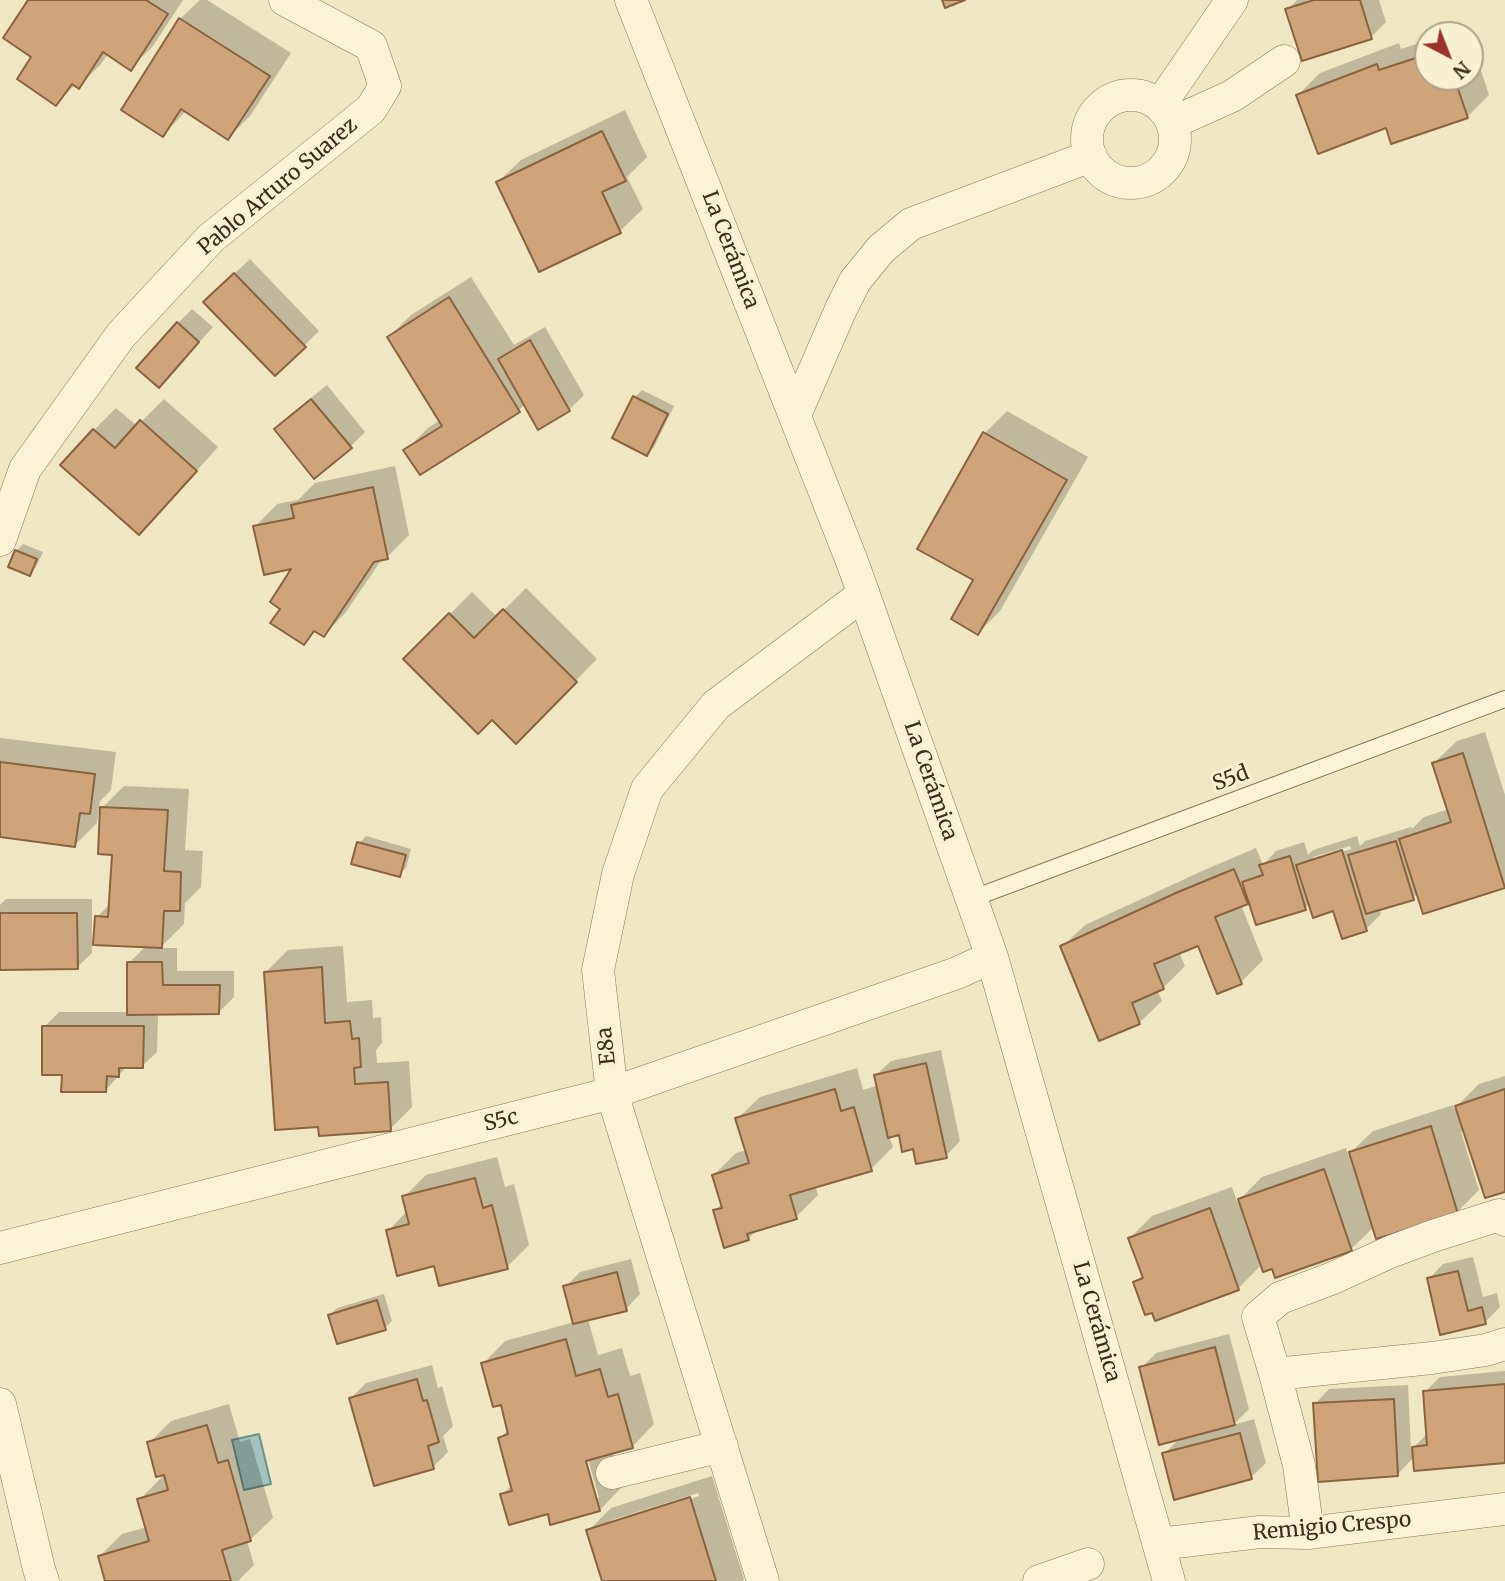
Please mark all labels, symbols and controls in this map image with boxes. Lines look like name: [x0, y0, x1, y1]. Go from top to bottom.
north arrow: [1414, 21, 1484, 91]
text: N: [1448, 56, 1475, 84]
street label: Pablo Arturo Suarez: [193, 113, 363, 261]
street label: La Cerámica: [696, 188, 764, 312]
street label: La Cerámica: [898, 718, 962, 844]
street label: S5d: [1209, 761, 1253, 797]
street label: E8a: [592, 1026, 622, 1066]
street label: S5c: [481, 1105, 521, 1137]
street label: La Cerámica: [1067, 1259, 1125, 1385]
street label: Remigio Crespo: [1252, 1508, 1412, 1546]

